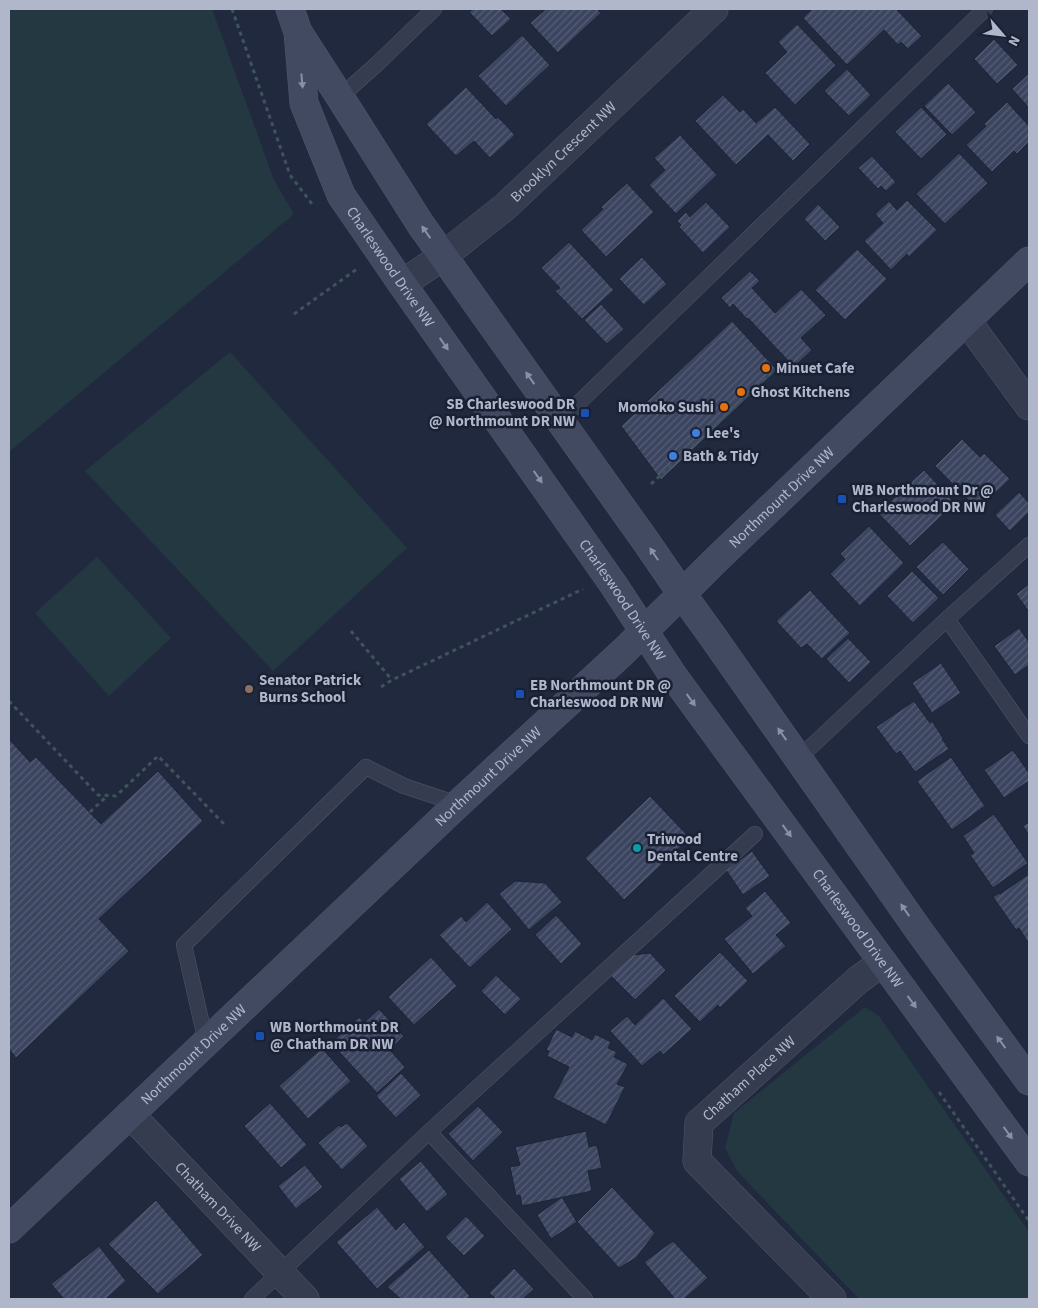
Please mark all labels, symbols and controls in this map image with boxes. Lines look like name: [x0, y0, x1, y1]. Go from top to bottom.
north arrow: [978, 10, 1028, 60]
text: N: [1003, 32, 1025, 49]
one-way arrow: [298, 73, 306, 89]
street label: Brooklyn Crescent NW: [506, 96, 621, 207]
street label: Charleswood Drive NW: [341, 202, 440, 332]
one-way arrow: [421, 225, 431, 238]
one-way arrow: [439, 337, 449, 351]
place label: Minuet Cafe: [776, 358, 855, 379]
marker: Minuet Cafe: [760, 362, 772, 374]
one-way arrow: [525, 371, 535, 385]
place label: Ghost Kitchens: [751, 382, 850, 403]
marker: Ghost Kitchens: [735, 386, 747, 398]
place label: SB Charleswood DR @ Northmount DR NW: [429, 394, 575, 432]
place label: Momoko Sushi: [618, 397, 714, 418]
marker: Momoko Sushi: [718, 401, 730, 413]
marker: SB Charleswood DR @ Northmount DR NW: [579, 407, 591, 419]
place label: Lee's: [706, 423, 740, 444]
marker: Lee's: [690, 427, 702, 439]
street label: Northmount Drive NW: [724, 442, 839, 553]
place label: Bath & Tidy: [683, 446, 759, 467]
marker: Bath & Tidy: [667, 450, 679, 462]
one-way arrow: [533, 470, 543, 483]
place label: WB Northmount Dr @ Charleswood DR NW: [852, 480, 994, 518]
marker: WB Northmount Dr @ Charleswood DR NW: [836, 493, 848, 505]
street label: Charleswood Drive NW: [574, 535, 671, 665]
one-way arrow: [649, 547, 659, 560]
place label: Senator Patrick Burns School: [259, 670, 362, 708]
place label: EB Northmount DR @ Charleswood DR NW: [530, 675, 671, 713]
marker: Senator Patrick Burns School: [243, 683, 255, 695]
marker: EB Northmount DR @ Charleswood DR NW: [514, 688, 526, 700]
one-way arrow: [686, 693, 696, 707]
street label: Northmount Drive NW: [430, 722, 546, 831]
one-way arrow: [777, 727, 787, 741]
one-way arrow: [782, 824, 792, 838]
place label: Triwood Dental Centre: [647, 829, 738, 867]
marker: Triwood Dental Centre: [631, 842, 643, 854]
street label: Charleswood Drive NW: [807, 864, 909, 992]
one-way arrow: [900, 903, 910, 917]
one-way arrow: [907, 995, 917, 1009]
street label: Northmount Drive NW: [136, 999, 251, 1110]
place label: WB Northmount DR @ Chatham DR NW: [270, 1017, 399, 1055]
marker: WB Northmount DR @ Chatham DR NW: [254, 1030, 266, 1042]
street label: Chatham Place NW: [698, 1031, 800, 1126]
one-way arrow: [995, 1036, 1006, 1049]
one-way arrow: [1003, 1126, 1013, 1140]
street label: Chatham Drive NW: [170, 1157, 266, 1257]

